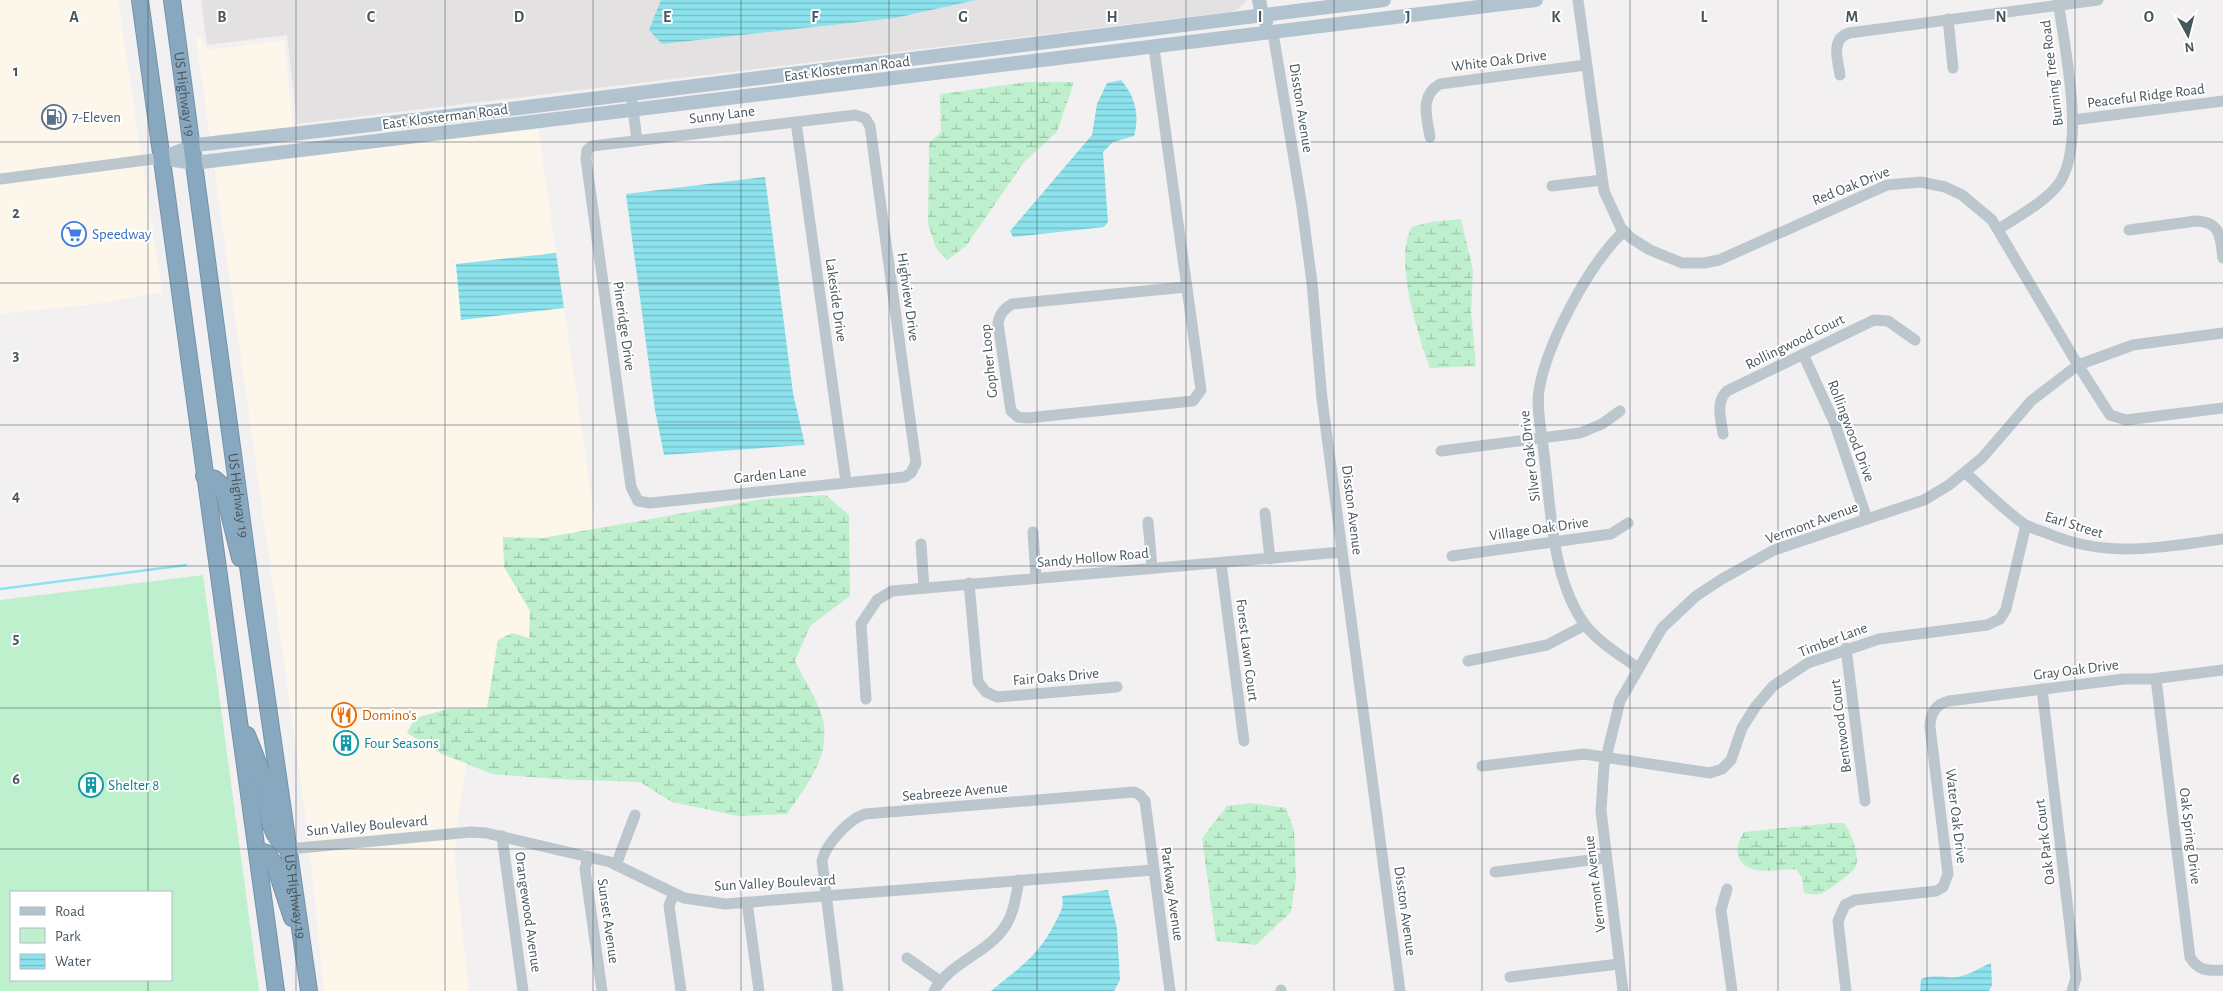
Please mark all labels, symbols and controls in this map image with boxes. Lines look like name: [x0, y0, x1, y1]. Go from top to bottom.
text: A: [69, 9, 79, 25]
text: B: [217, 9, 227, 25]
text: C: [367, 9, 376, 25]
text: D: [514, 9, 525, 25]
text: E: [663, 9, 671, 25]
text: F: [811, 9, 819, 25]
text: G: [958, 9, 968, 25]
text: H: [1106, 9, 1118, 25]
text: I: [1258, 9, 1262, 25]
text: J: [1405, 9, 1411, 25]
text: K: [1551, 9, 1561, 25]
text: L: [1701, 9, 1708, 25]
text: M: [1846, 9, 1858, 25]
text: N: [1995, 9, 2007, 25]
text: O: [2144, 9, 2154, 25]
north arrow: [2163, 10, 2213, 60]
street label: Burning Tree Road: [2038, 19, 2066, 127]
text: N: [2184, 39, 2195, 54]
street label: White Oak Drive: [1451, 48, 1547, 74]
street label: US Highway 19: [172, 51, 198, 137]
street label: East Klosterman Road: [783, 54, 911, 84]
street label: Disston Avenue: [1287, 62, 1315, 154]
text: 1: [13, 63, 19, 79]
street label: Peaceful Ridge Road: [2086, 81, 2206, 111]
street label: East Klosterman Road: [381, 102, 509, 132]
fuel station icon: 7-Eleven: [41, 104, 67, 130]
street label: Sunny Lane: [688, 104, 756, 126]
place label: 7-Eleven: [72, 110, 121, 125]
street label: Red Oak Drive: [1810, 164, 1892, 208]
text: 2: [12, 205, 20, 221]
supermarket icon: Speedway: [61, 221, 87, 247]
place label: Speedway: [92, 227, 152, 242]
street label: Highview Drive: [894, 252, 922, 342]
street label: Lakeside Drive: [823, 257, 849, 343]
street label: Pineridge Drive: [610, 280, 638, 372]
street label: Rollingwood Court: [1743, 311, 1847, 372]
street label: Gopher Loop: [978, 323, 1000, 399]
text: 3: [13, 347, 20, 363]
street label: Rollingwood Drive: [1825, 378, 1877, 484]
street label: Silver Oak Drive: [1517, 409, 1543, 502]
street label: US Highway 19: [225, 452, 252, 539]
street label: Garden Lane: [733, 464, 807, 486]
street label: Disston Avenue: [1339, 464, 1365, 556]
text: 4: [12, 488, 20, 504]
street label: Vermont Avenue: [1764, 499, 1860, 547]
street label: Earl Street: [2043, 509, 2105, 541]
street label: Village Oak Drive: [1488, 515, 1590, 543]
street label: Sandy Hollow Road: [1036, 546, 1150, 570]
street label: Forest Lawn Court: [1233, 598, 1261, 702]
street label: Timber Lane: [1796, 620, 1870, 660]
text: 5: [13, 630, 20, 646]
street label: Gray Oak Drive: [2032, 657, 2120, 683]
street label: Fair Oaks Drive: [1012, 666, 1100, 688]
street label: Bentwood Court: [1828, 678, 1854, 774]
restaurant icon: Domino's: [331, 702, 357, 728]
place label: Domino's: [362, 708, 417, 723]
building icon: Four Seasons: [333, 730, 359, 756]
place label: Four Seasons: [364, 736, 439, 751]
street label: Water Oak Drive: [1943, 768, 1969, 864]
text: 6: [12, 771, 20, 787]
building icon: Shelter 8: [78, 772, 104, 798]
place label: Shelter 8: [108, 778, 159, 793]
street label: Seabreeze Avenue: [902, 780, 1008, 804]
street label: Oak Spring Drive: [2177, 787, 2203, 885]
street label: Oak Park Court: [2032, 798, 2058, 886]
street label: Sun Valley Boulevard: [306, 813, 428, 839]
street label: Vermont Avenue: [1582, 835, 1608, 933]
street label: Parkway Avenue: [1158, 846, 1186, 942]
street label: Orangewood Avenue: [512, 851, 544, 973]
street label: US Highway 19: [282, 853, 309, 940]
street label: Disston Avenue: [1391, 865, 1419, 957]
street label: Sun Valley Boulevard: [714, 872, 836, 894]
street label: Sunset Avenue: [595, 877, 621, 965]
legend: [10, 891, 172, 981]
text: Road: [55, 904, 85, 919]
text: Park: [55, 929, 81, 944]
text: Water: [55, 954, 91, 969]

